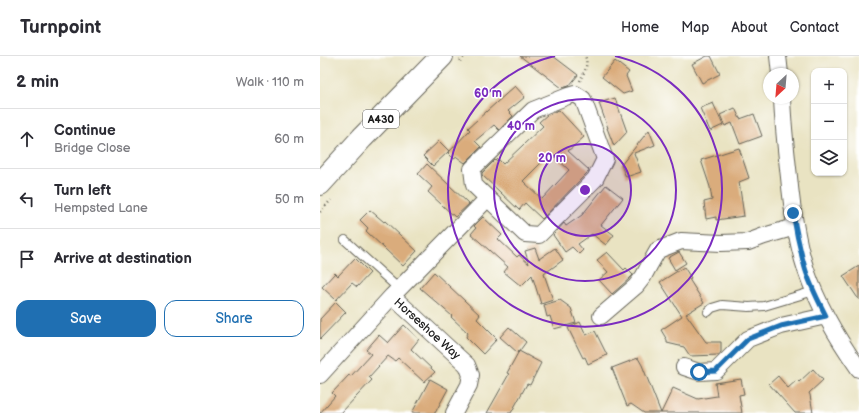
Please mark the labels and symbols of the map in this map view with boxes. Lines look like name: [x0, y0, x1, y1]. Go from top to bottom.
north arrow: [763, 68, 799, 104]
text: 60 m: [474, 86, 502, 101]
road number: A430: [363, 110, 399, 128]
text: 40 m: [507, 119, 535, 134]
text: 20 m: [538, 151, 566, 166]
centre of rings: [578, 183, 592, 197]
route end: [784, 204, 802, 222]
street label: Horseshoe Way: [390, 295, 464, 363]
route start: [690, 363, 708, 381]

